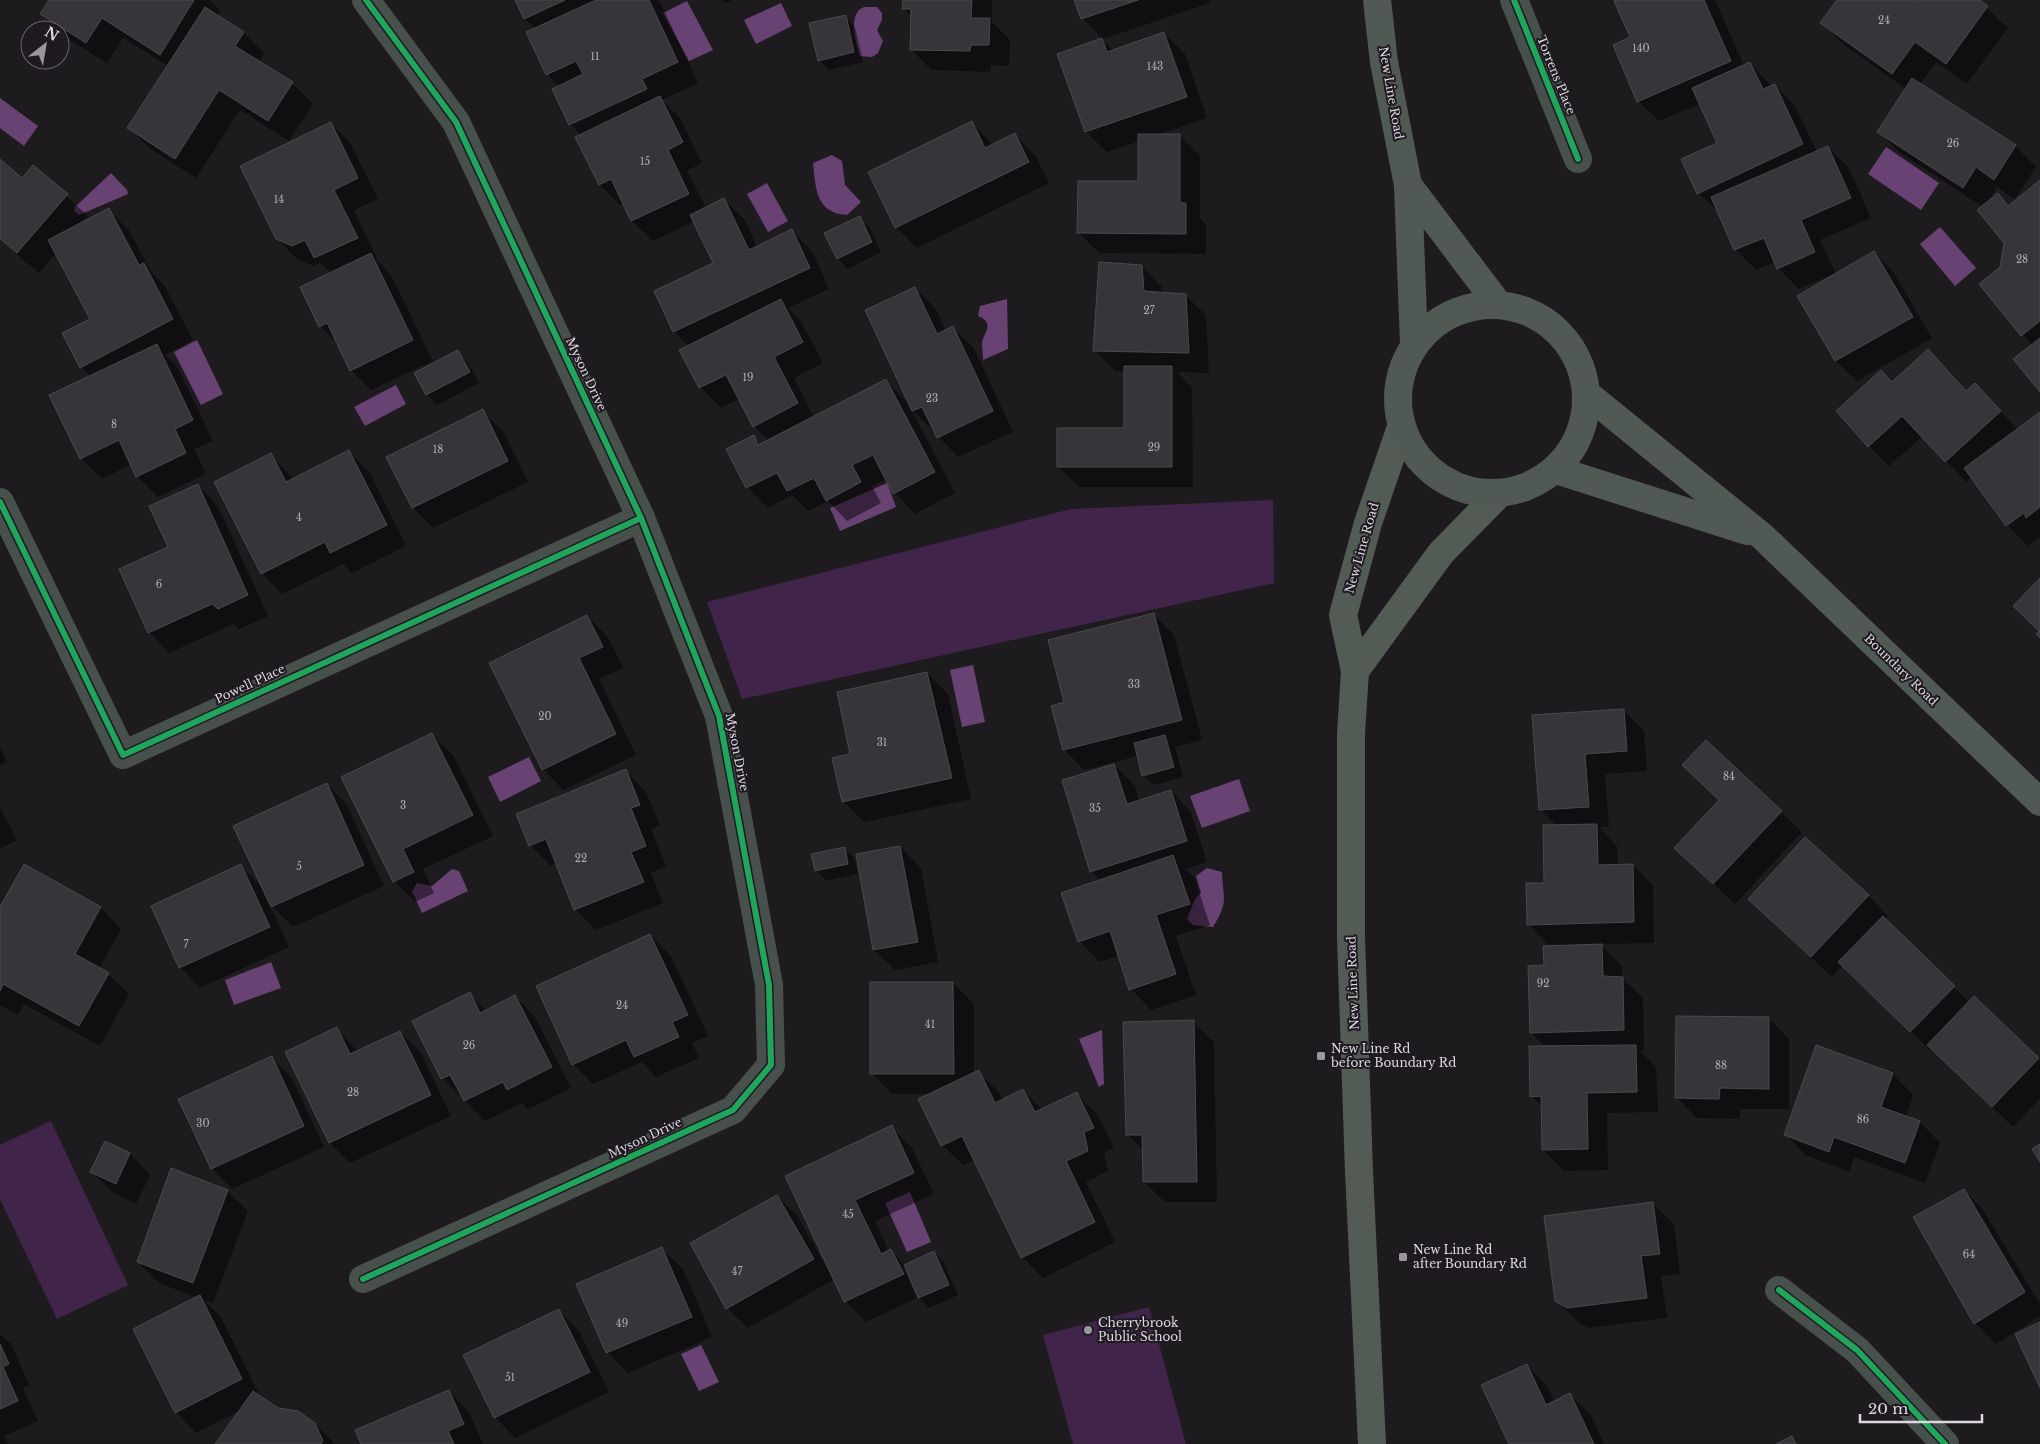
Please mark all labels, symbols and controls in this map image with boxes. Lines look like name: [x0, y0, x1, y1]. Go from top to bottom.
house number: 24: [1878, 14, 1890, 27]
north arrow: [20, 20, 70, 70]
text: N: [41, 23, 62, 45]
street label: Torrens Place: [1534, 33, 1579, 116]
house number: 140: [1632, 42, 1650, 55]
street label: New Line Road: [1376, 45, 1407, 140]
house number: 11: [591, 50, 599, 63]
house number: 143: [1147, 60, 1163, 73]
house number: 26: [1947, 137, 1959, 150]
house number: 15: [640, 155, 650, 168]
house number: 14: [274, 193, 284, 206]
house number: 28: [2016, 253, 2028, 266]
house number: 27: [1143, 304, 1156, 317]
street label: Myson Drive: [563, 335, 610, 413]
house number: 19: [743, 371, 753, 384]
house number: 23: [926, 392, 938, 405]
house number: 8: [111, 418, 117, 431]
house number: 29: [1148, 441, 1160, 454]
house number: 18: [433, 443, 443, 456]
street label: New Line Road: [1341, 501, 1382, 595]
house number: 4: [296, 511, 302, 524]
house number: 6: [156, 578, 162, 591]
street label: Boundary Road: [1861, 631, 1941, 709]
street label: Powell Place: [212, 661, 287, 706]
house number: 33: [1128, 678, 1140, 691]
house number: 20: [538, 710, 552, 723]
street label: Myson Drive: [723, 711, 752, 792]
house number: 31: [877, 736, 887, 749]
house number: 84: [1723, 770, 1735, 783]
house number: 3: [400, 799, 406, 812]
house number: 35: [1089, 802, 1101, 815]
house number: 22: [575, 852, 587, 865]
house number: 5: [296, 860, 302, 873]
street label: New Line Road: [1343, 936, 1362, 1030]
house number: 7: [183, 938, 189, 951]
house number: 92: [1537, 977, 1549, 990]
house number: 24: [616, 999, 628, 1012]
house number: 41: [925, 1018, 935, 1031]
house number: 26: [463, 1039, 475, 1052]
place label: New Line Rd before Boundary Rd: [1330, 1041, 1456, 1070]
marker: New Line Rd before Boundary Rd: [1315, 1050, 1327, 1062]
house number: 88: [1715, 1059, 1727, 1072]
house number: 28: [347, 1086, 359, 1099]
house number: 86: [1857, 1113, 1869, 1126]
street label: Myson Drive: [606, 1114, 684, 1161]
house number: 30: [196, 1117, 210, 1130]
house number: 45: [842, 1208, 854, 1221]
place label: New Line Rd after Boundary Rd: [1413, 1242, 1527, 1271]
house number: 64: [1963, 1248, 1975, 1261]
marker: New Line Rd after Boundary Rd: [1397, 1251, 1409, 1263]
house number: 47: [732, 1265, 743, 1278]
place label: Cherrybrook Public School: [1098, 1315, 1182, 1344]
house number: 49: [616, 1317, 628, 1330]
marker: Cherrybrook Public School: [1082, 1324, 1094, 1336]
house number: 51: [505, 1371, 515, 1384]
scale bar: [1860, 1392, 1982, 1424]
text: 20 m: [1868, 1399, 1908, 1418]

